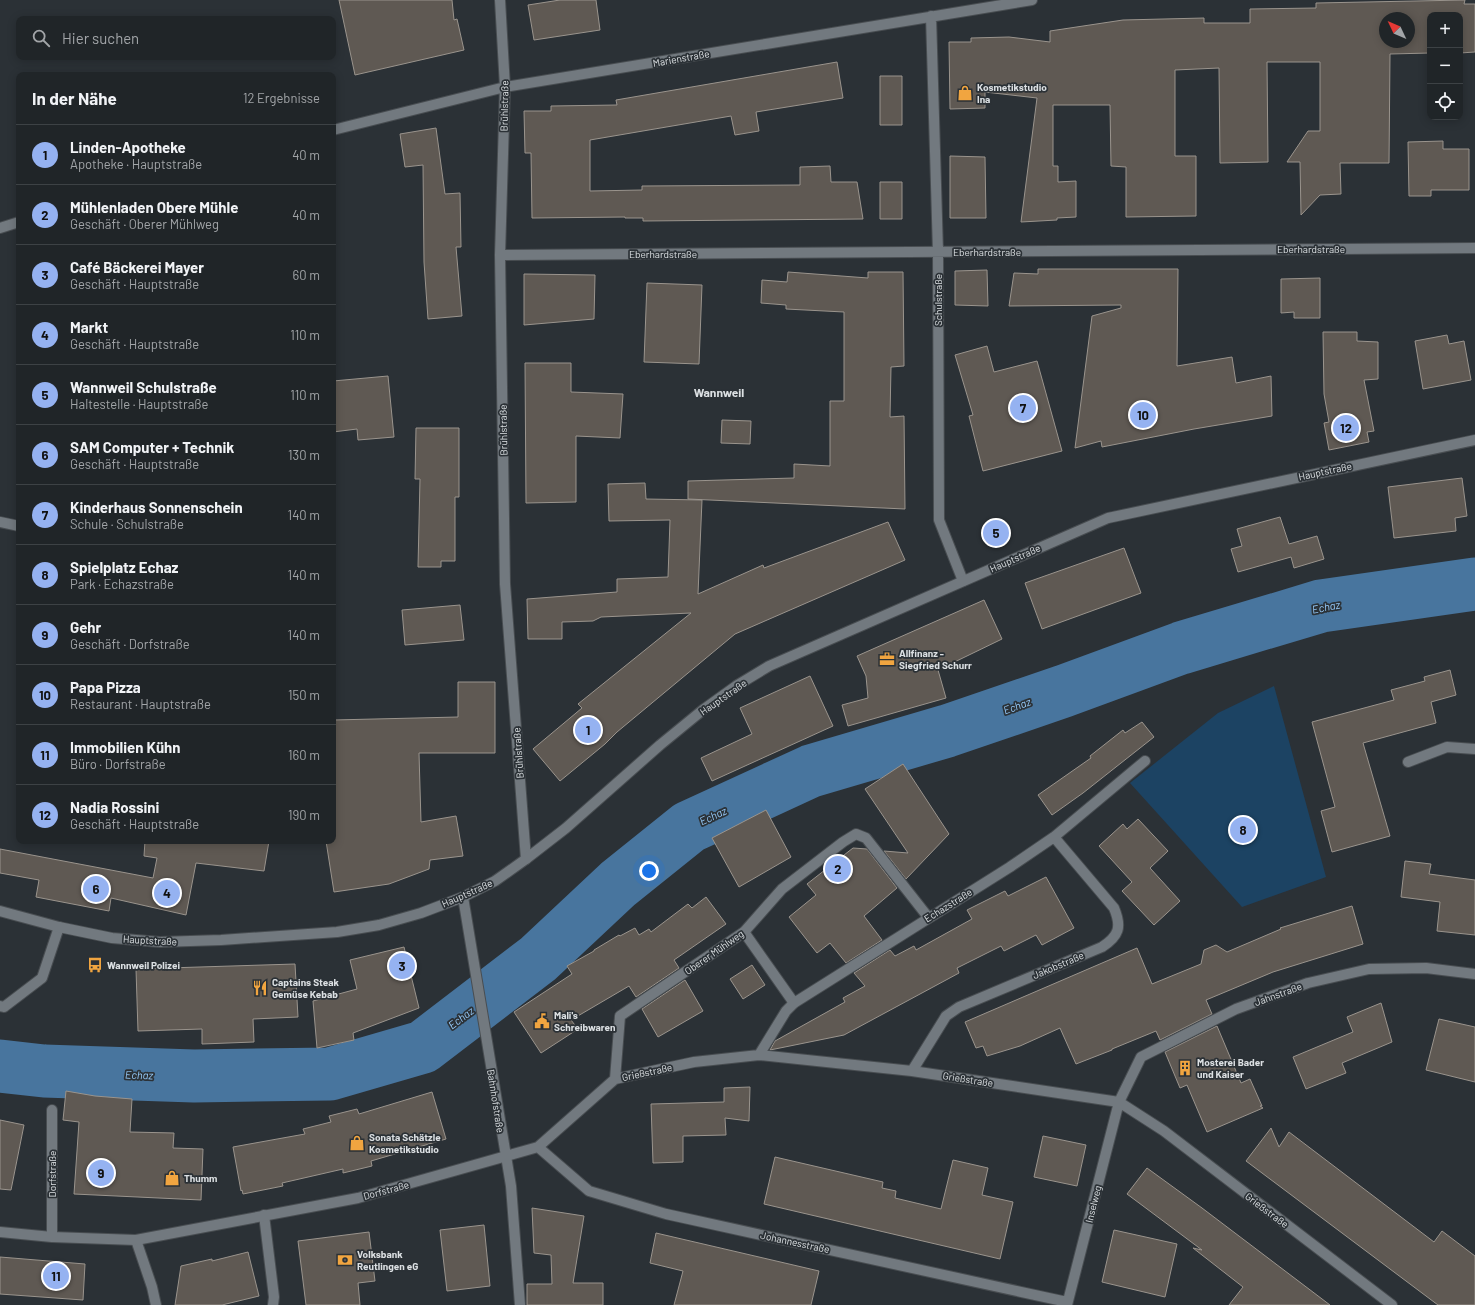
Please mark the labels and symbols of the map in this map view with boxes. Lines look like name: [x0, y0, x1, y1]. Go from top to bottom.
north arrow: [1379, 12, 1415, 48]
street label: Marienstraße: [652, 47, 710, 69]
street label: Brühlstraße: [498, 80, 510, 132]
place label: Kosmetikstudio Ina: [977, 81, 1047, 105]
shop icon: Kosmetikstudio Ina: [956, 84, 974, 102]
street label: Eberhardstraße: [1277, 243, 1345, 255]
street label: Eberhardstraße: [953, 246, 1021, 258]
street label: Eberhardstraße: [629, 248, 697, 260]
street label: Schulstraße: [932, 274, 944, 326]
district label: Wannweil: [694, 385, 744, 399]
pin: 7: [1010, 393, 1036, 423]
pin: 10: [1130, 400, 1156, 430]
street label: Brühlstraße: [497, 404, 509, 456]
pin: 12: [1333, 413, 1359, 443]
street label: Hauptstraße: [1297, 459, 1353, 483]
pin: 5: [983, 518, 1009, 548]
street label: Hauptstraße: [988, 541, 1042, 575]
water label: Echaz: [1311, 597, 1341, 616]
place label: Allfinanz - Siegfried Schurr: [899, 647, 972, 671]
office icon: Allfinanz - Siegfried Schurr: [878, 650, 896, 668]
street label: Hauptstraße: [697, 677, 749, 717]
water label: Echaz: [1001, 694, 1033, 716]
pin: 1: [575, 715, 601, 745]
street label: Brühlstraße: [510, 727, 526, 779]
water label: Echaz: [697, 804, 729, 827]
pin: 8: [1230, 815, 1256, 845]
pin: 2: [825, 854, 851, 884]
your location: [639, 861, 659, 881]
pin: 6: [83, 874, 109, 904]
street label: Hauptstraße: [440, 876, 494, 910]
pin: 4: [154, 878, 180, 908]
street label: Echazstraße: [922, 886, 974, 924]
street label: Oberer Mühlweg: [682, 927, 746, 977]
street label: Hauptstraße: [123, 933, 177, 947]
street label: Jakobstraße: [1030, 949, 1086, 981]
pin: 3: [389, 951, 415, 981]
bus stop icon: Wannweil Polizei: [86, 956, 104, 974]
place label: Wannweil Polizei: [107, 959, 180, 971]
place label: Captains Steak Gemüse Kebab: [272, 976, 339, 1000]
restaurant icon: Captains Steak Gemüse Kebab: [251, 979, 269, 997]
street label: Jahnstraße: [1253, 980, 1303, 1008]
water label: Echaz: [445, 1004, 476, 1031]
place label: Mali's Schreibwaren: [554, 1009, 615, 1033]
public building icon: Mali's Schreibwaren: [533, 1012, 551, 1030]
place label: Mosterei Bader und Kaiser: [1197, 1056, 1264, 1080]
building icon: Mosterei Bader und Kaiser: [1176, 1059, 1194, 1077]
street label: Grießstraße: [621, 1061, 673, 1083]
water label: Echaz: [125, 1068, 154, 1081]
street label: Bahnhofstraße: [485, 1068, 507, 1134]
street label: Grießstraße: [942, 1069, 994, 1089]
place label: Sonata Schätzle Kosmetikstudio: [369, 1131, 441, 1155]
shop icon: Sonata Schätzle Kosmetikstudio: [348, 1134, 366, 1152]
street label: Dorfstraße: [46, 1151, 58, 1197]
pin: 9: [88, 1158, 114, 1188]
shop icon: Thumm: [163, 1169, 181, 1187]
place label: Thumm: [184, 1172, 217, 1184]
street label: Dorfstraße: [362, 1178, 410, 1202]
street label: Inselweg: [1083, 1184, 1103, 1224]
street label: Grießstraße: [1243, 1190, 1291, 1230]
street label: Johannesstraße: [759, 1229, 831, 1255]
place label: Volksbank Reutlingen eG: [357, 1248, 418, 1272]
bank icon: Volksbank Reutlingen eG: [336, 1251, 354, 1269]
pin: 11: [43, 1261, 69, 1291]

